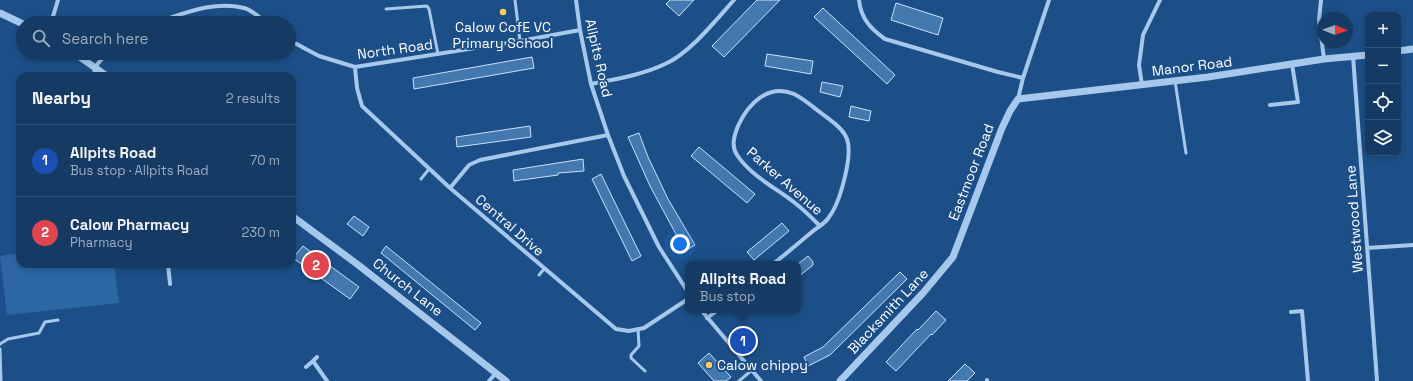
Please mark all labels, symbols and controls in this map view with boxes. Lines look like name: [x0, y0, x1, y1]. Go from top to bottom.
marker: Calow CofE VC Primary School: [498, 7, 508, 17]
north arrow: [1317, 12, 1353, 48]
map controls: [1365, 12, 1401, 156]
button: +: [1365, 12, 1401, 48]
search box: [16, 16, 296, 60]
street label: Allpits Road: [581, 17, 617, 99]
place label: Calow CofE VC Primary School: [453, 18, 553, 52]
icon: search: [30, 27, 52, 49]
text: Search here: [62, 29, 148, 48]
street label: North Road: [356, 35, 434, 63]
button: −: [1365, 48, 1401, 84]
street label: Manor Road: [1151, 52, 1233, 80]
button: locate: [1365, 84, 1401, 120]
text: Nearby: [32, 87, 91, 109]
text: 2 results: [226, 90, 280, 107]
button: layers: [1365, 120, 1401, 156]
street label: Eastmoor Road: [944, 121, 998, 223]
text: Allpits Road: [70, 143, 156, 162]
street label: Parker Avenue: [743, 143, 827, 219]
text: 1: [42, 152, 48, 169]
text: 70 m: [250, 152, 280, 169]
text: Bus stop · Allpits Road: [70, 162, 209, 179]
street label: Westwood Lane: [1341, 165, 1367, 273]
street label: Central Drive: [472, 190, 548, 260]
text: Calow Pharmacy: [70, 215, 189, 234]
text: 2: [41, 224, 49, 241]
text: 230 m: [242, 224, 280, 241]
text: Pharmacy: [70, 234, 132, 251]
your location: [670, 234, 690, 254]
pin: 2: [303, 250, 329, 280]
street label: Church Lane: [369, 254, 447, 320]
popup: [685, 261, 801, 313]
street label: Blacksmith Lane: [844, 265, 932, 357]
text: Allpits Road: [700, 269, 786, 288]
text: Bus stop: [700, 288, 755, 305]
pin: 1: [730, 326, 756, 356]
place label: Calow chippy: [717, 356, 808, 374]
marker: Calow chippy: [704, 360, 714, 370]

